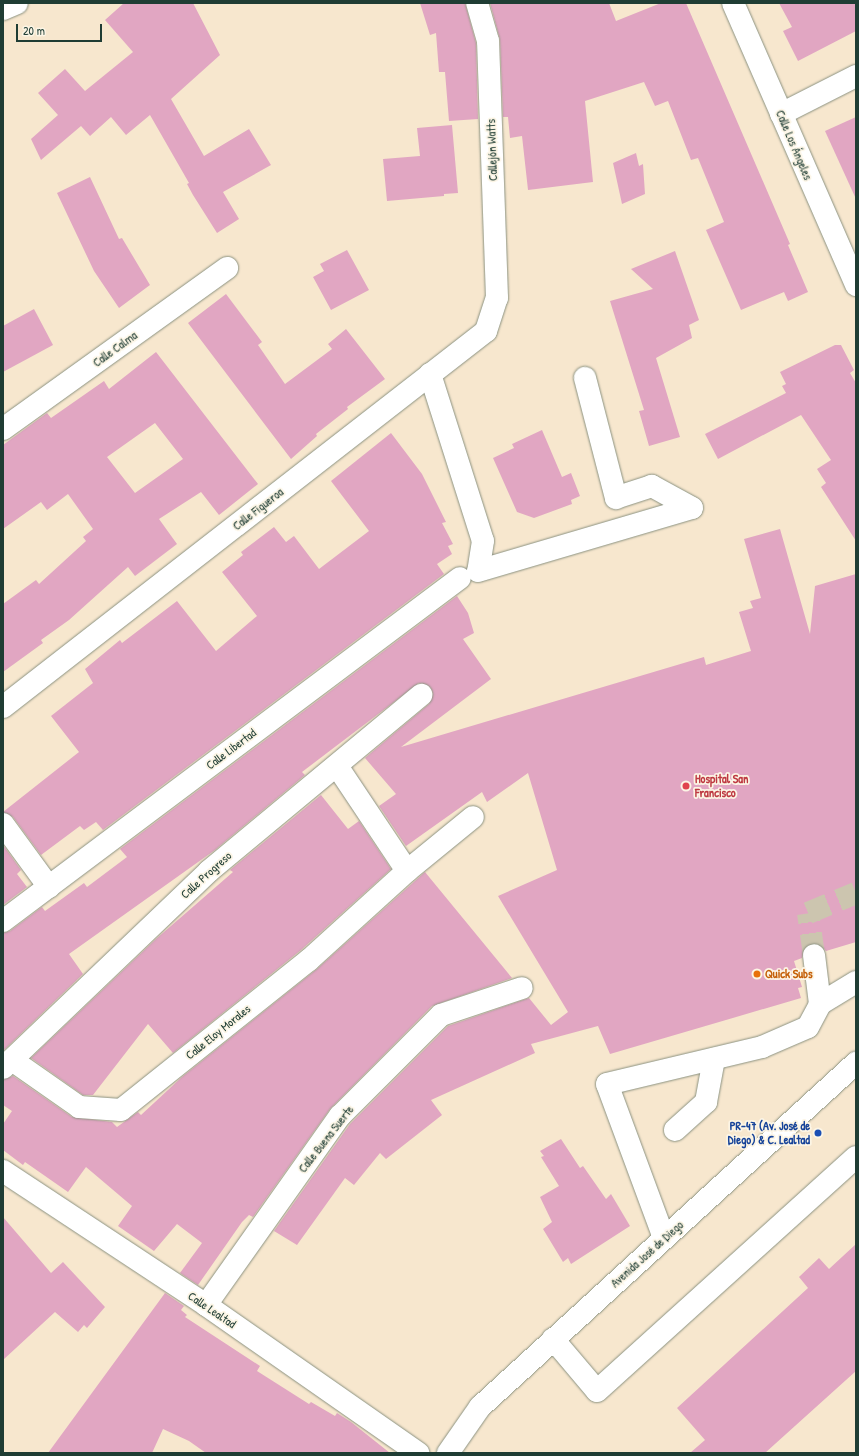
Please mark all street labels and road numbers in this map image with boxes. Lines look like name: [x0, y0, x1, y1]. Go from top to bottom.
street label: Calle Los Ángeles: [773, 108, 815, 182]
street label: Callejón Watts: [484, 119, 500, 181]
street label: Calle Calma: [90, 328, 140, 370]
street label: Calle Figueroa: [230, 485, 286, 533]
street label: Calle Libertad: [203, 725, 259, 773]
street label: Calle Progreso: [178, 848, 234, 902]
street label: Calle Eloy Morales: [183, 1002, 253, 1062]
street label: Calle Buena Suerte: [295, 1103, 357, 1175]
street label: Avenida José de Diego: [608, 1218, 686, 1290]
street label: Calle Lealtad: [185, 1289, 239, 1331]

